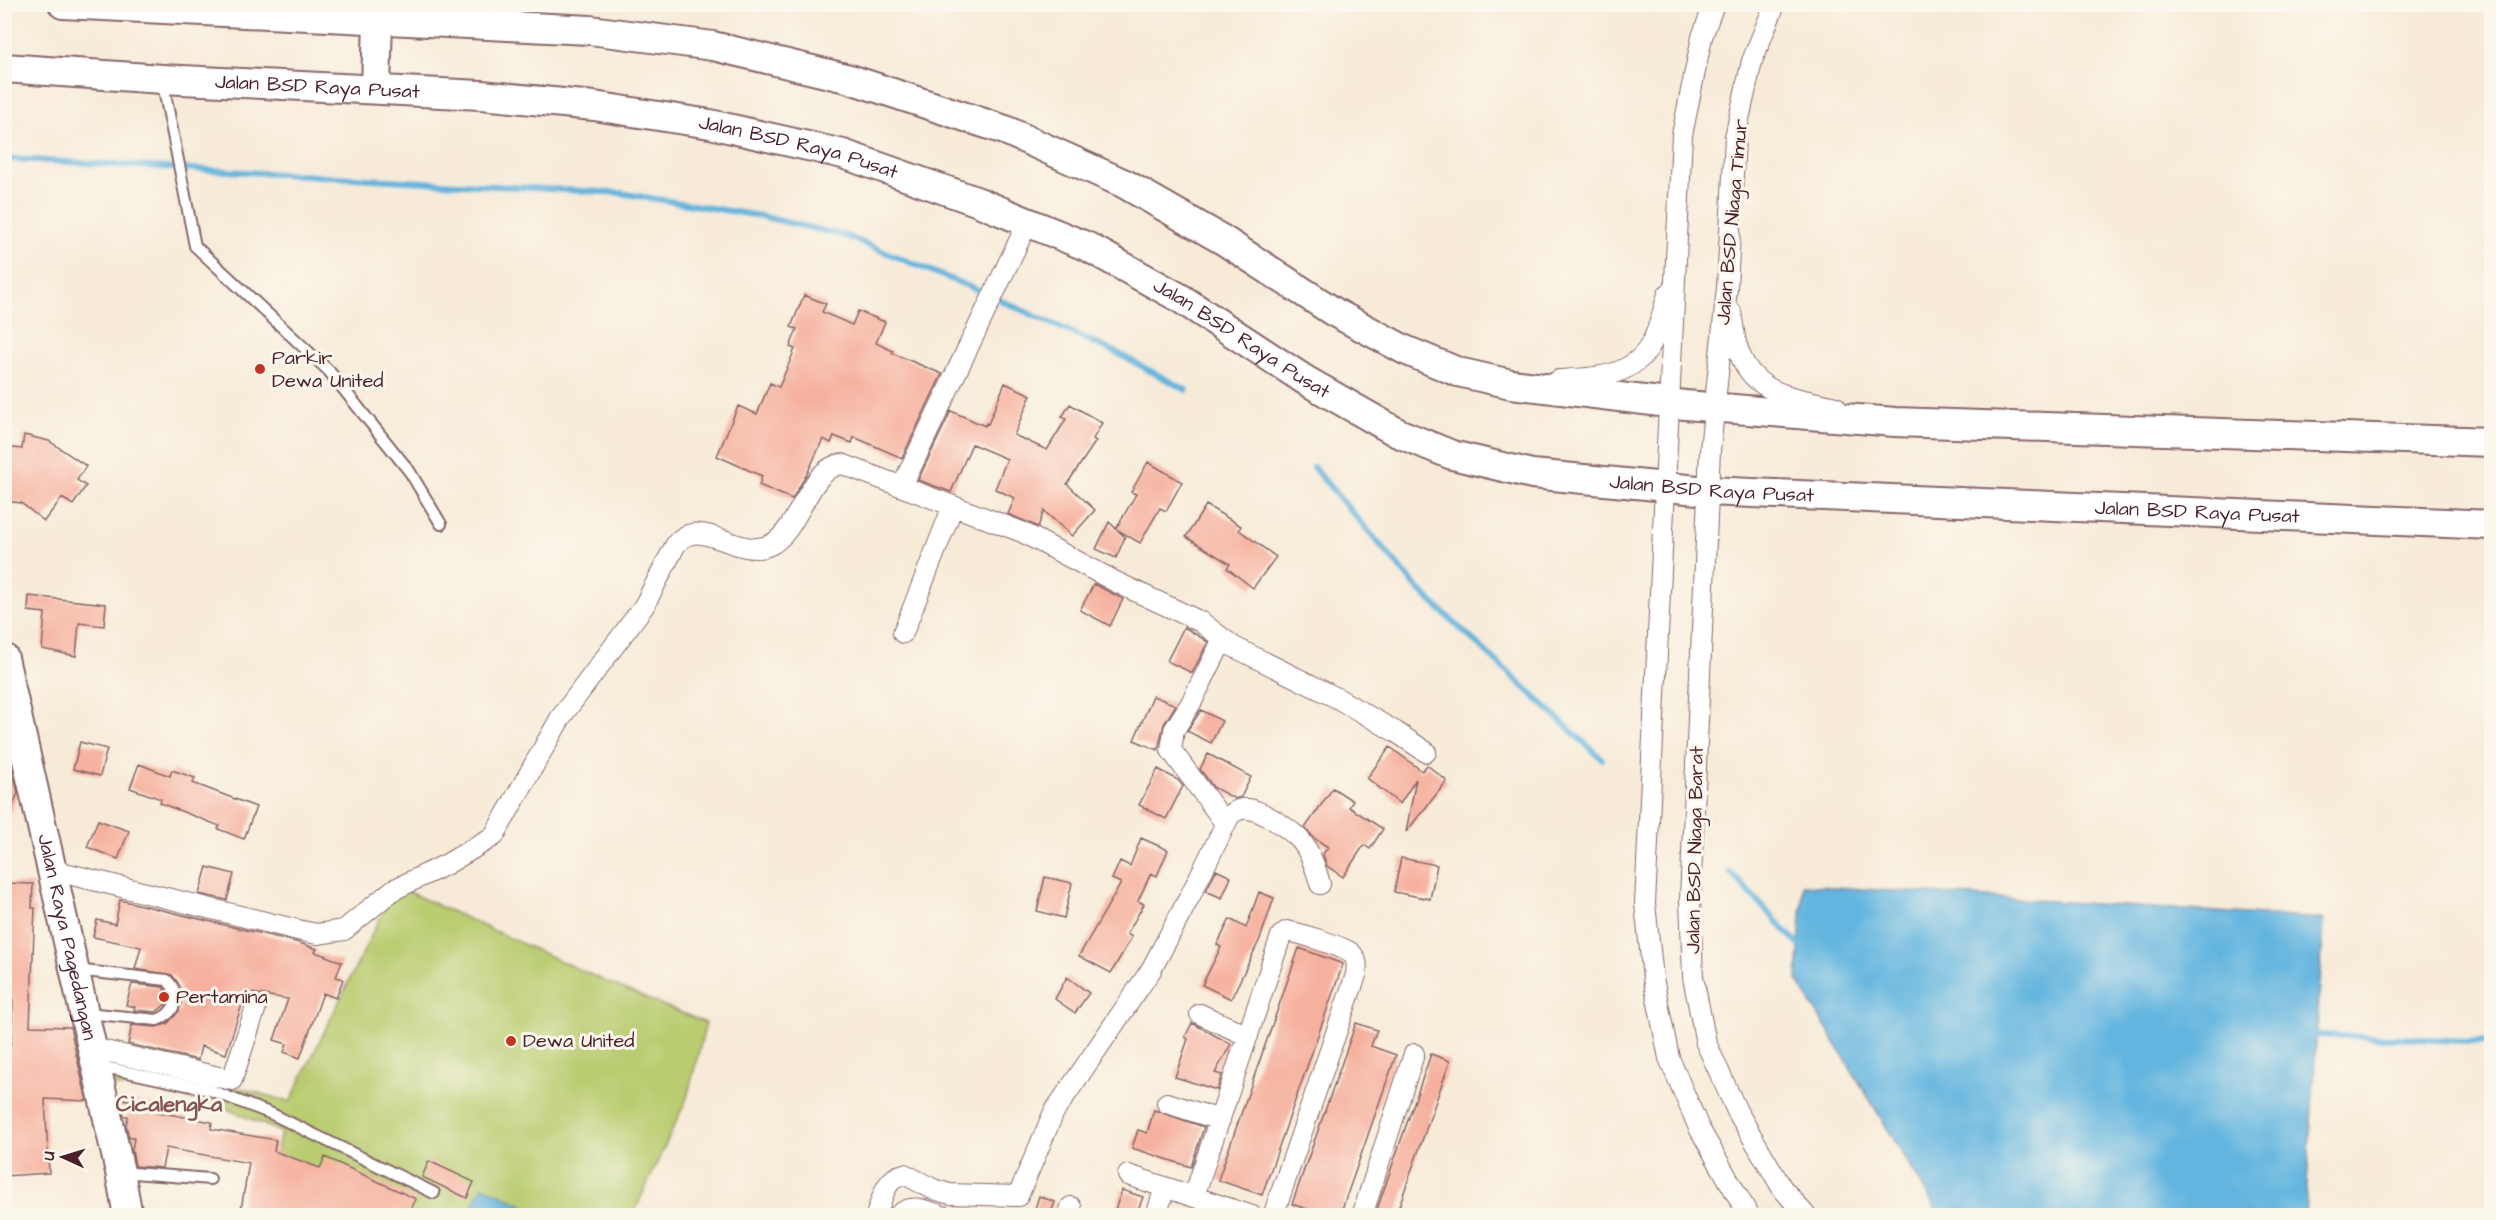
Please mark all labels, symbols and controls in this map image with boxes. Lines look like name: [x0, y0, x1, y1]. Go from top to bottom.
street label: Jalan BSD Raya Pusat: [214, 68, 421, 106]
street label: Jalan BSD Raya Pusat: [697, 108, 902, 186]
street label: Jalan BSD Niaga Timur: [1709, 118, 1756, 326]
street label: Jalan BSD Raya Pusat: [1148, 272, 1335, 405]
place label: Parkir Dewa United: [272, 344, 384, 395]
marker: Parkir Dewa United: [253, 362, 267, 376]
street label: Jalan BSD Raya Pusat: [1608, 468, 1815, 510]
street label: Jalan BSD Raya Pusat: [2094, 494, 2300, 531]
street label: Jalan BSD Niaga Barat: [1679, 746, 1712, 954]
street label: Jalan Raya Pagedangan: [30, 831, 104, 1043]
place label: Pertamina: [176, 983, 268, 1011]
marker: Pertamina: [157, 990, 171, 1004]
place label: Dewa United: [523, 1027, 635, 1055]
marker: Dewa United: [504, 1034, 518, 1048]
district label: Cicalengka: [116, 1089, 223, 1121]
north arrow: [33, 1127, 93, 1187]
text: U: [38, 1151, 60, 1161]

